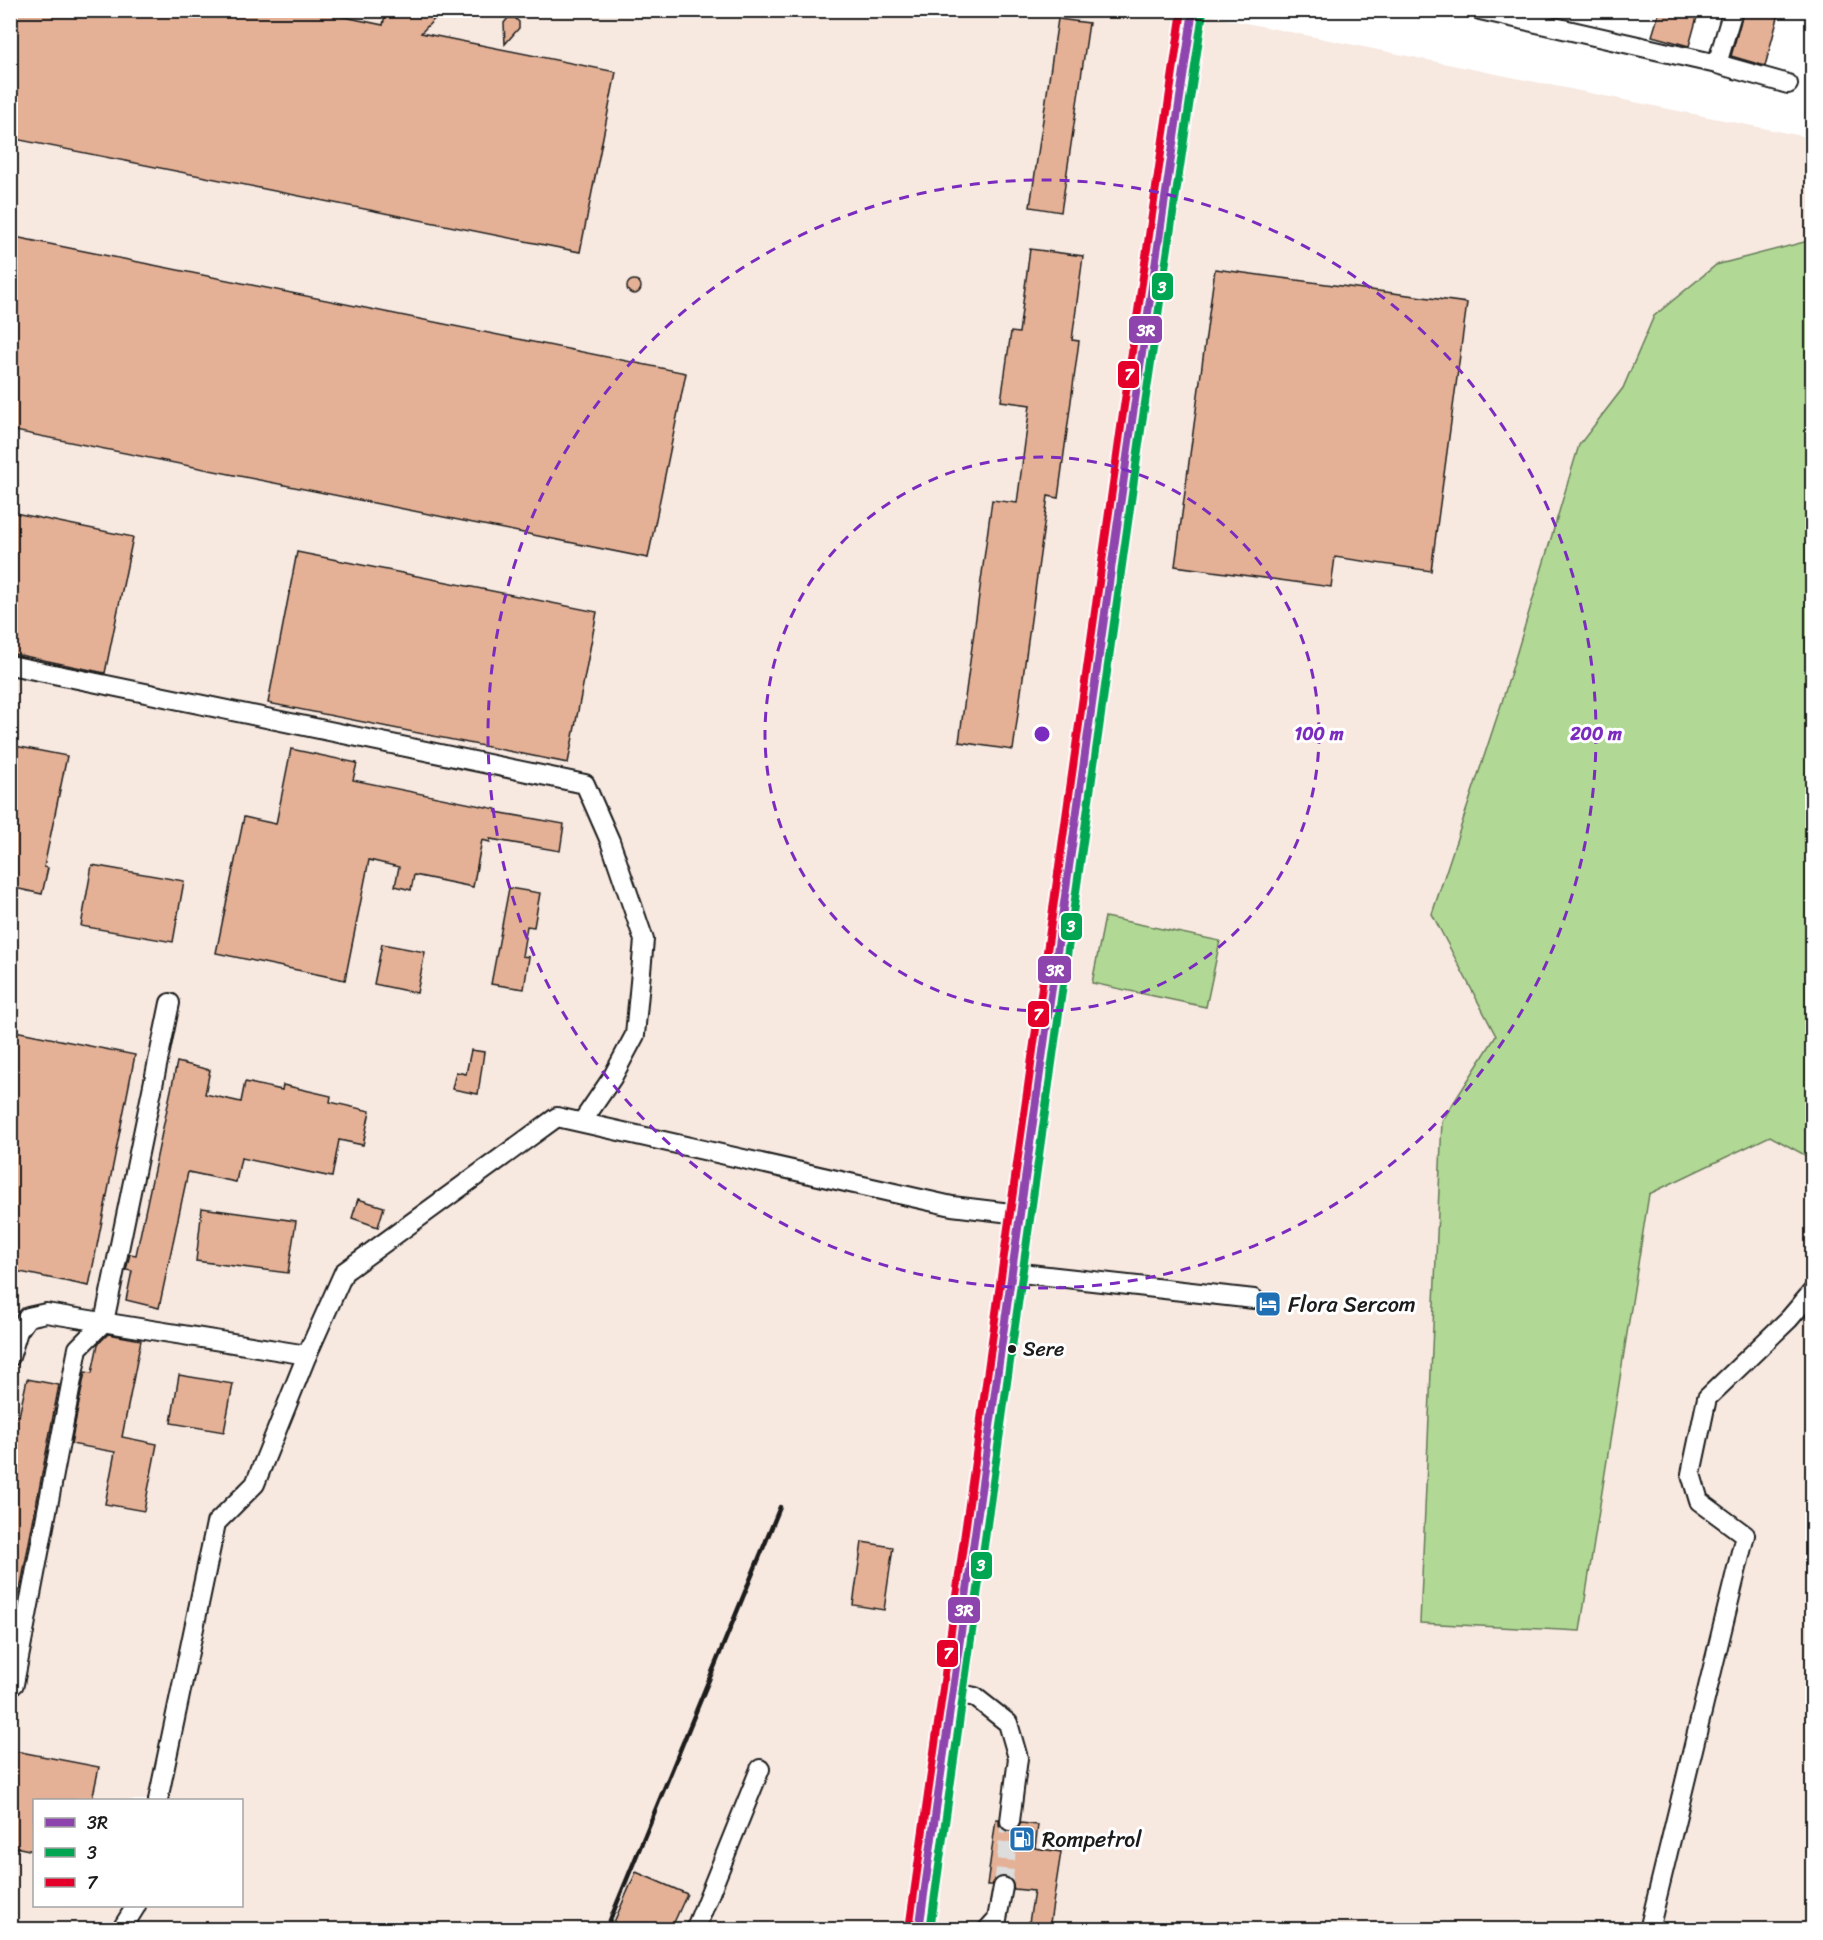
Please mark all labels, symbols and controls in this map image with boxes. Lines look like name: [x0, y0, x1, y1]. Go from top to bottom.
line badge: 3: [1151, 272, 1174, 301]
text: 3: [1157, 273, 1167, 302]
line badge: 3R: [1128, 315, 1163, 344]
text: 3R: [1136, 316, 1156, 345]
line badge: 7: [1117, 360, 1140, 389]
text: 7: [1124, 360, 1135, 389]
text: 100 m: [1295, 718, 1344, 750]
text: 200 m: [1569, 718, 1622, 750]
centre of rings: [1032, 724, 1052, 744]
line badge: 3: [1060, 912, 1083, 941]
text: 3: [1066, 912, 1076, 941]
line badge: 3R: [1037, 955, 1072, 984]
text: 3R: [1045, 956, 1065, 985]
line badge: 7: [1027, 1000, 1050, 1028]
text: 7: [1033, 1000, 1044, 1029]
place label: Flora Sercom: [1288, 1285, 1416, 1324]
hotel icon: Flora Sercom: [1253, 1289, 1283, 1319]
place label: Sere: [1023, 1332, 1064, 1367]
marker: Sere: [1006, 1343, 1018, 1355]
line badge: 3: [970, 1551, 993, 1580]
text: 3: [976, 1551, 986, 1580]
line badge: 3R: [947, 1596, 981, 1624]
text: 3R: [954, 1596, 974, 1625]
line badge: 7: [936, 1639, 959, 1668]
text: 7: [943, 1639, 954, 1668]
legend: [33, 1799, 243, 1907]
text: 3R: [87, 1807, 108, 1839]
place label: Rompetrol: [1042, 1820, 1142, 1859]
fuel station icon: Rompetrol: [1007, 1824, 1037, 1854]
text: 3: [87, 1837, 97, 1869]
text: 7: [87, 1867, 99, 1899]

